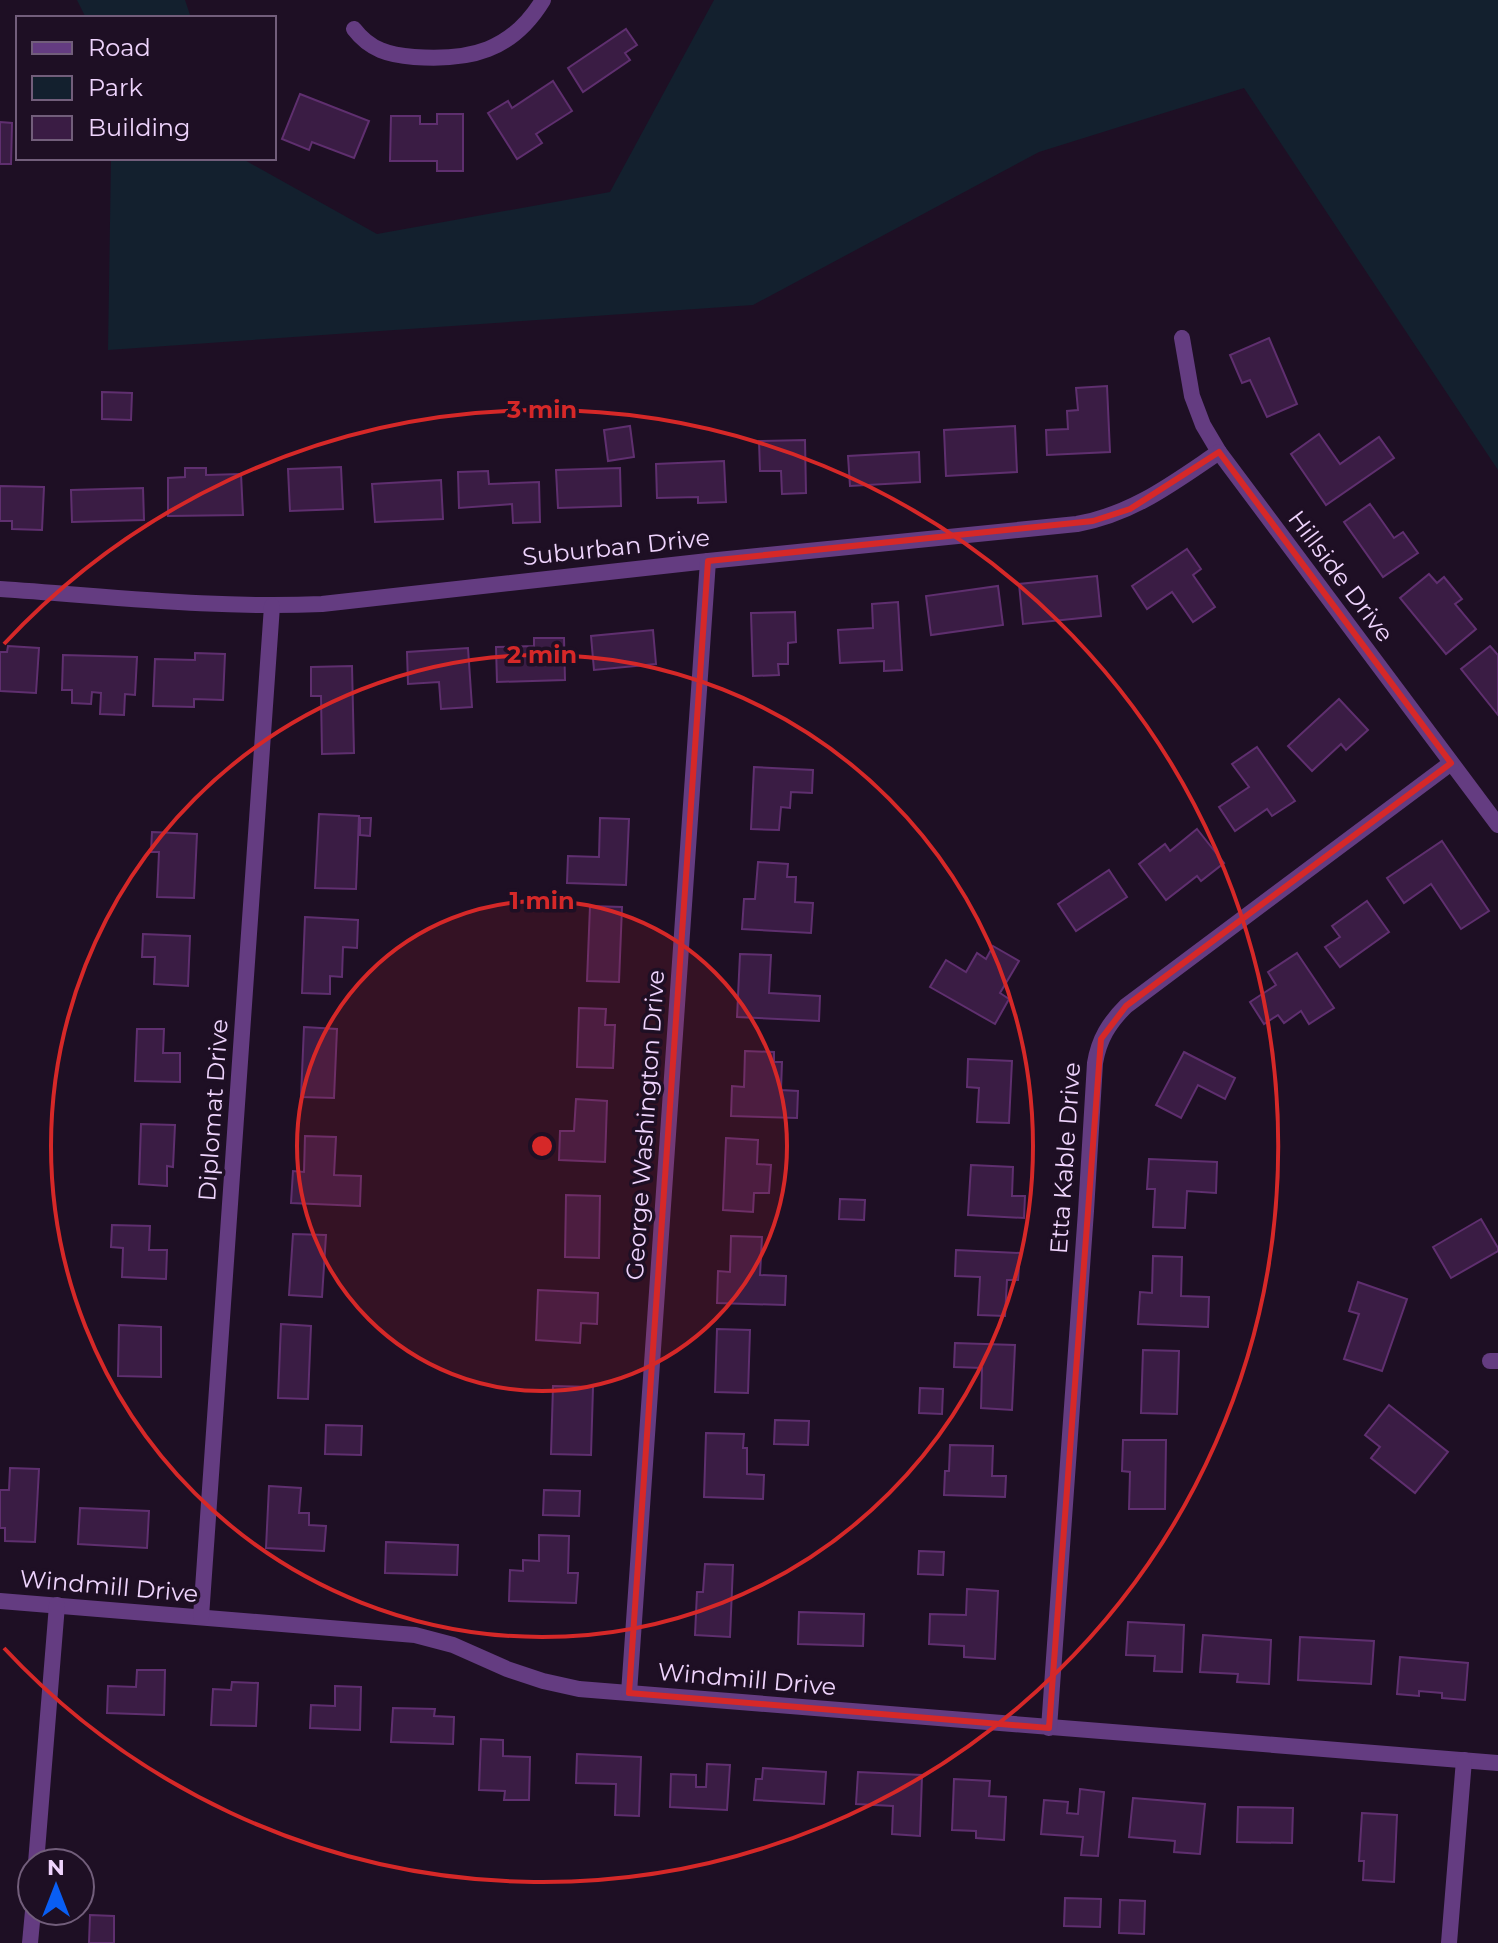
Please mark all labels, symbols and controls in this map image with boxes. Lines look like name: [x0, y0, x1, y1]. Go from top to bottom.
legend: [16, 16, 276, 160]
text: Road: [88, 33, 151, 62]
text: Park: [88, 73, 143, 102]
text: Building: [88, 113, 191, 142]
text: 3 min: [506, 395, 577, 424]
street label: Hillside Drive: [1282, 505, 1400, 647]
street label: Suburban Drive: [521, 523, 711, 571]
text: 2 min: [507, 640, 577, 669]
text: 1 min: [509, 886, 575, 915]
street label: George Washington Drive: [620, 969, 670, 1281]
street label: Diplomat Drive: [192, 1018, 234, 1202]
street label: Etta Kable Drive: [1044, 1061, 1086, 1255]
centre of rings: [528, 1132, 556, 1160]
street label: Windmill Drive: [18, 1564, 200, 1608]
street label: Windmill Drive: [656, 1657, 838, 1701]
north arrow: [16, 1847, 96, 1927]
text: N: [47, 1854, 65, 1881]

